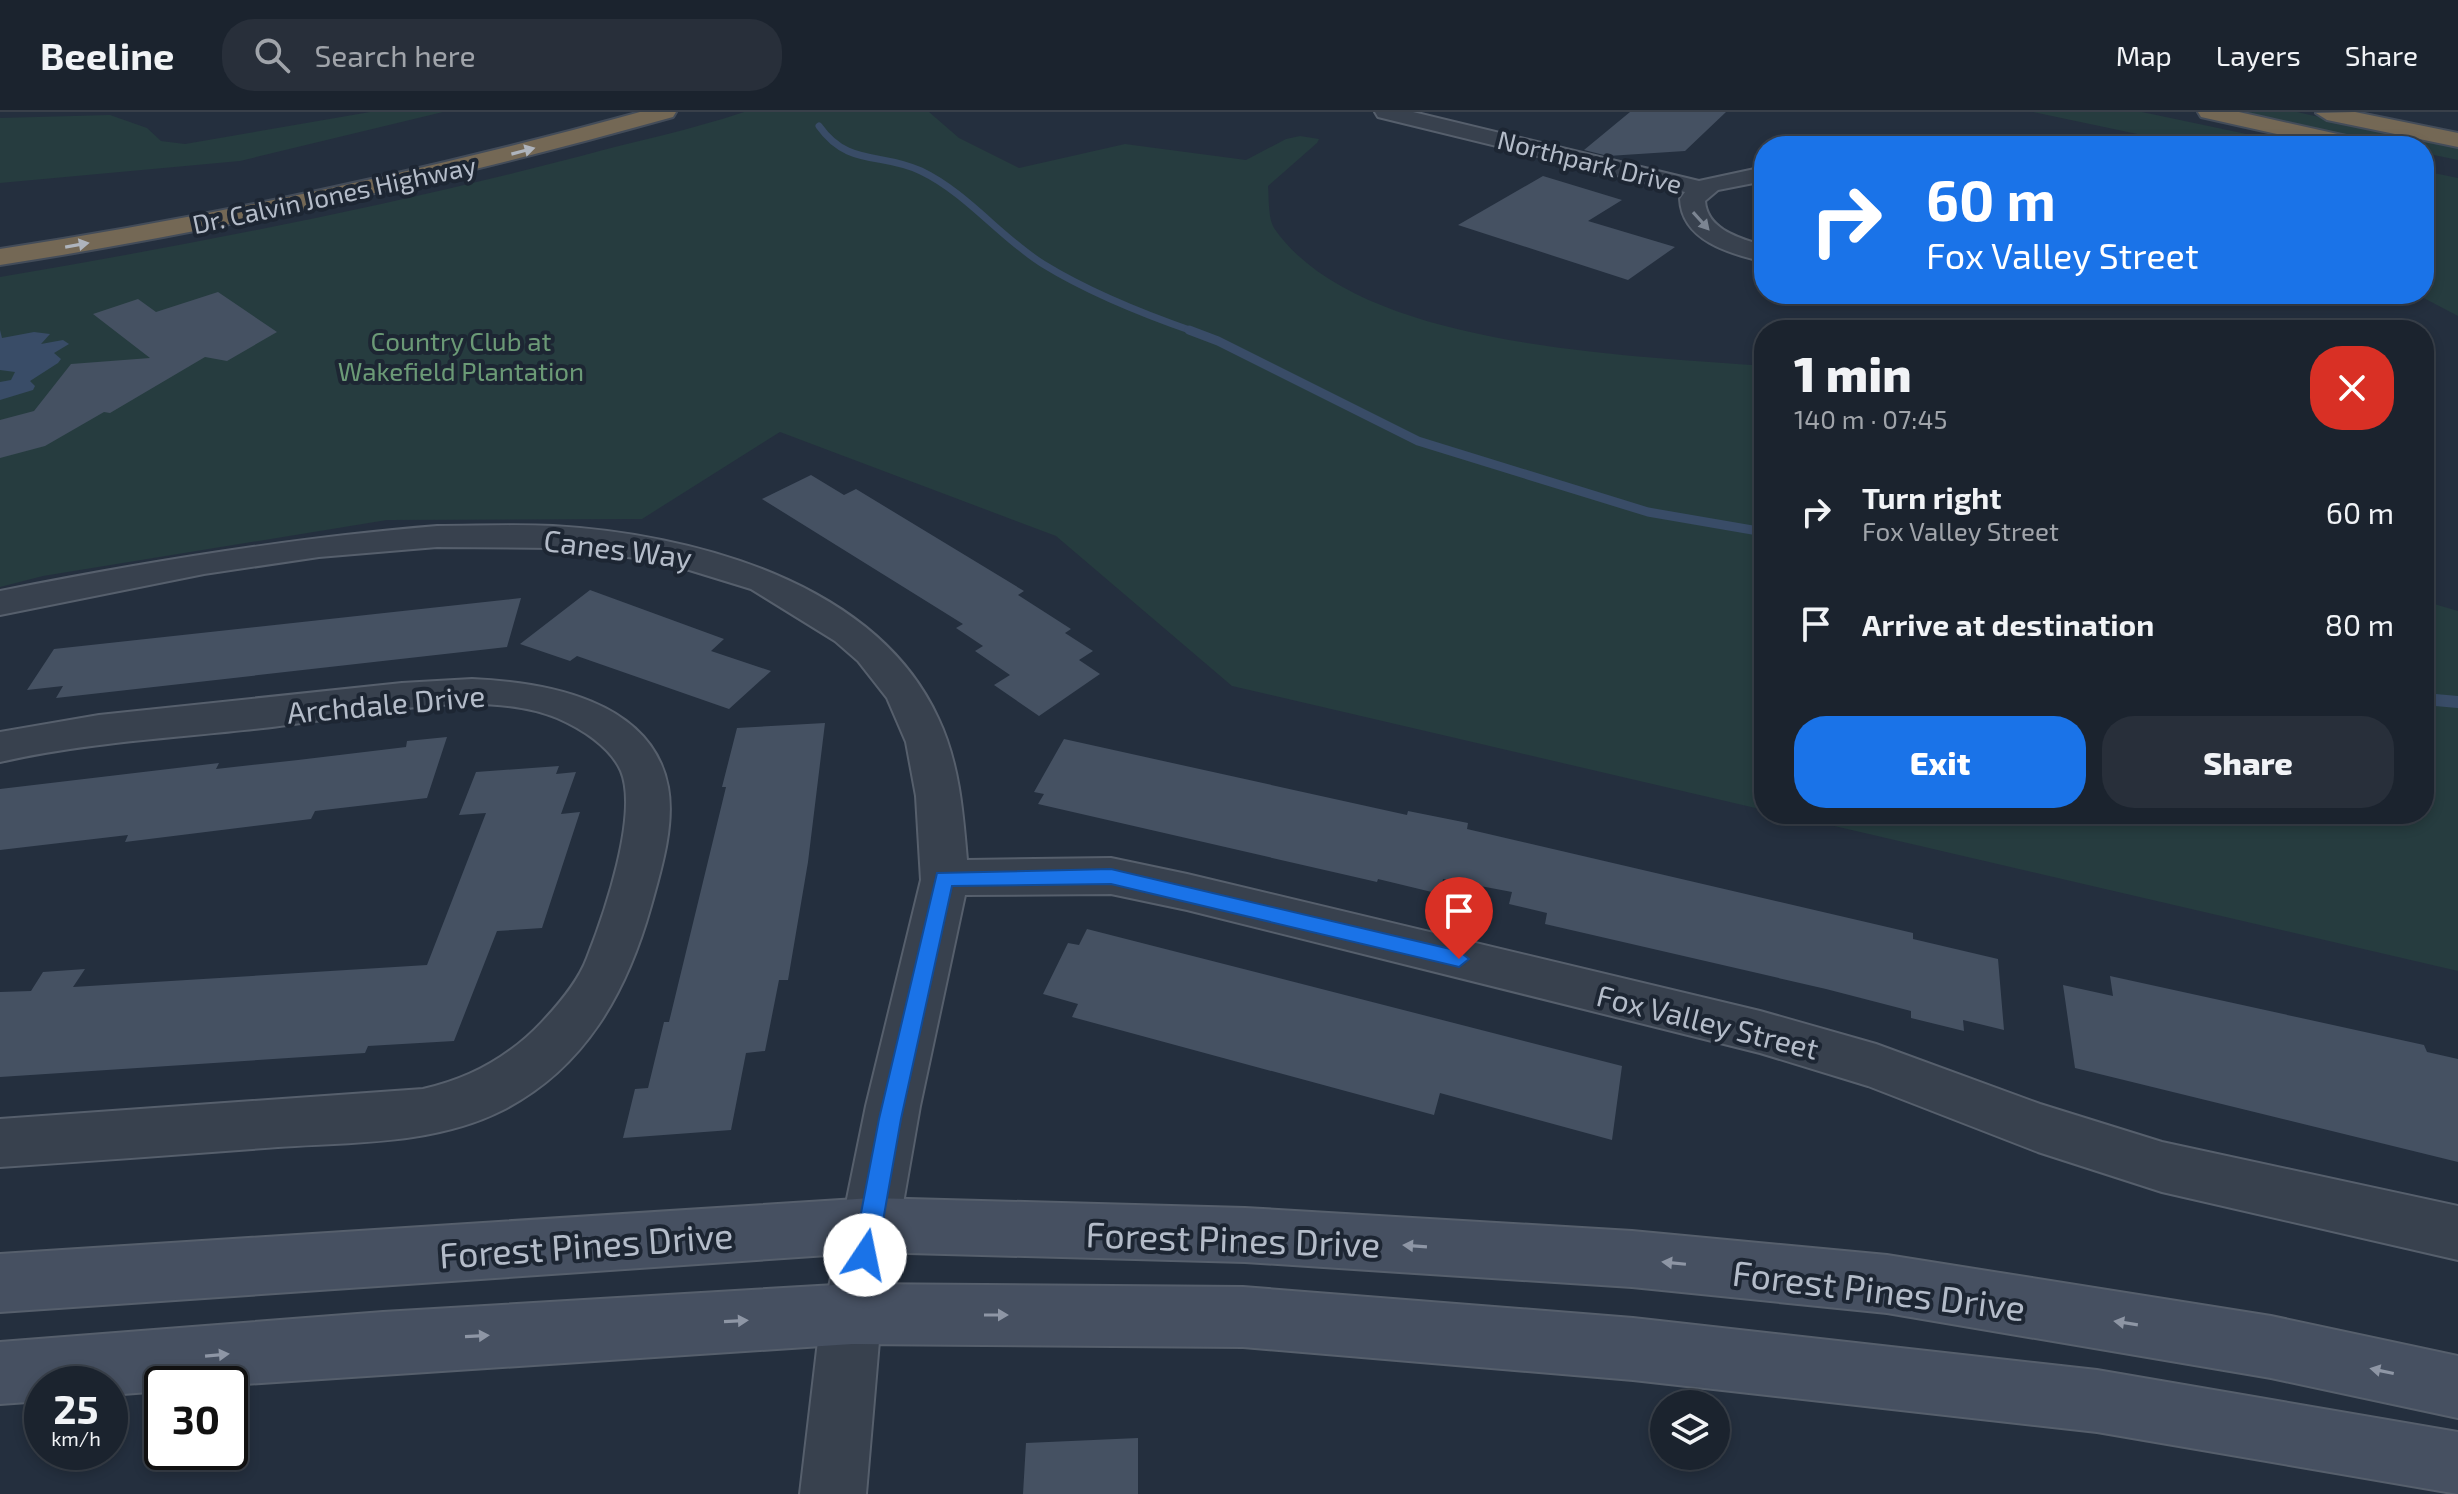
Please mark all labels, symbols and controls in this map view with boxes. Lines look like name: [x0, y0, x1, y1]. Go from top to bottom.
search box: [222, 19, 782, 91]
text: Beeline: [40, 32, 174, 78]
icon: search: [250, 33, 294, 77]
text: Search here: [314, 37, 476, 73]
text: Map: [2116, 38, 2172, 72]
text: Layers: [2216, 38, 2301, 72]
text: Share: [2345, 38, 2418, 72]
street label: Northpark Drive: [1495, 123, 1685, 199]
one-way arrow: [512, 144, 536, 157]
street label: Dr. Calvin Jones Highway: [189, 149, 479, 239]
text: 60 m: [1926, 165, 2056, 232]
icon: right: [1794, 168, 1898, 272]
one-way arrow: [1692, 211, 1709, 231]
text: Fox Valley Street: [1926, 233, 2199, 276]
one-way arrow: [65, 239, 90, 251]
park label: Country Club at Wakefield Plantation: [338, 325, 584, 386]
text: 1 min: [1794, 344, 1912, 402]
button: close: [2310, 346, 2394, 430]
text: 140 m · 07:45: [1794, 403, 1947, 434]
text: Turn right: [1862, 479, 2002, 515]
icon: right: [1794, 490, 1838, 534]
text: 60 m: [2326, 494, 2394, 530]
text: Fox Valley Street: [1862, 515, 2059, 546]
street label: Canes Way: [542, 521, 694, 575]
icon: arrive: [1794, 602, 1838, 646]
text: Arrive at destination: [1862, 606, 2154, 642]
text: 80 m: [2325, 606, 2394, 642]
street label: Archdale Drive: [285, 676, 487, 730]
button: Exit: [1794, 716, 2086, 808]
button: Share: [2102, 716, 2394, 808]
pin: [1425, 877, 1493, 959]
icon: arrive: [1437, 889, 1481, 933]
street label: Fox Valley Street: [1593, 976, 1823, 1066]
street label: Forest Pines Drive: [1085, 1211, 1381, 1265]
street label: Forest Pines Drive: [437, 1212, 735, 1276]
position arrow: [823, 1213, 907, 1297]
one-way arrow: [1402, 1239, 1427, 1252]
street label: Forest Pines Drive: [1730, 1250, 2028, 1328]
one-way arrow: [1661, 1257, 1686, 1270]
one-way arrow: [984, 1309, 1009, 1321]
one-way arrow: [724, 1314, 749, 1327]
one-way arrow: [2113, 1317, 2138, 1329]
one-way arrow: [465, 1329, 490, 1342]
one-way arrow: [205, 1348, 230, 1361]
one-way arrow: [2369, 1364, 2394, 1377]
speed limit sign: 30: [144, 1366, 248, 1470]
text: 25: [53, 1384, 99, 1432]
map controls: [1650, 1390, 1730, 1470]
button: layers: [1650, 1390, 1730, 1470]
text: km/h: [51, 1426, 101, 1450]

